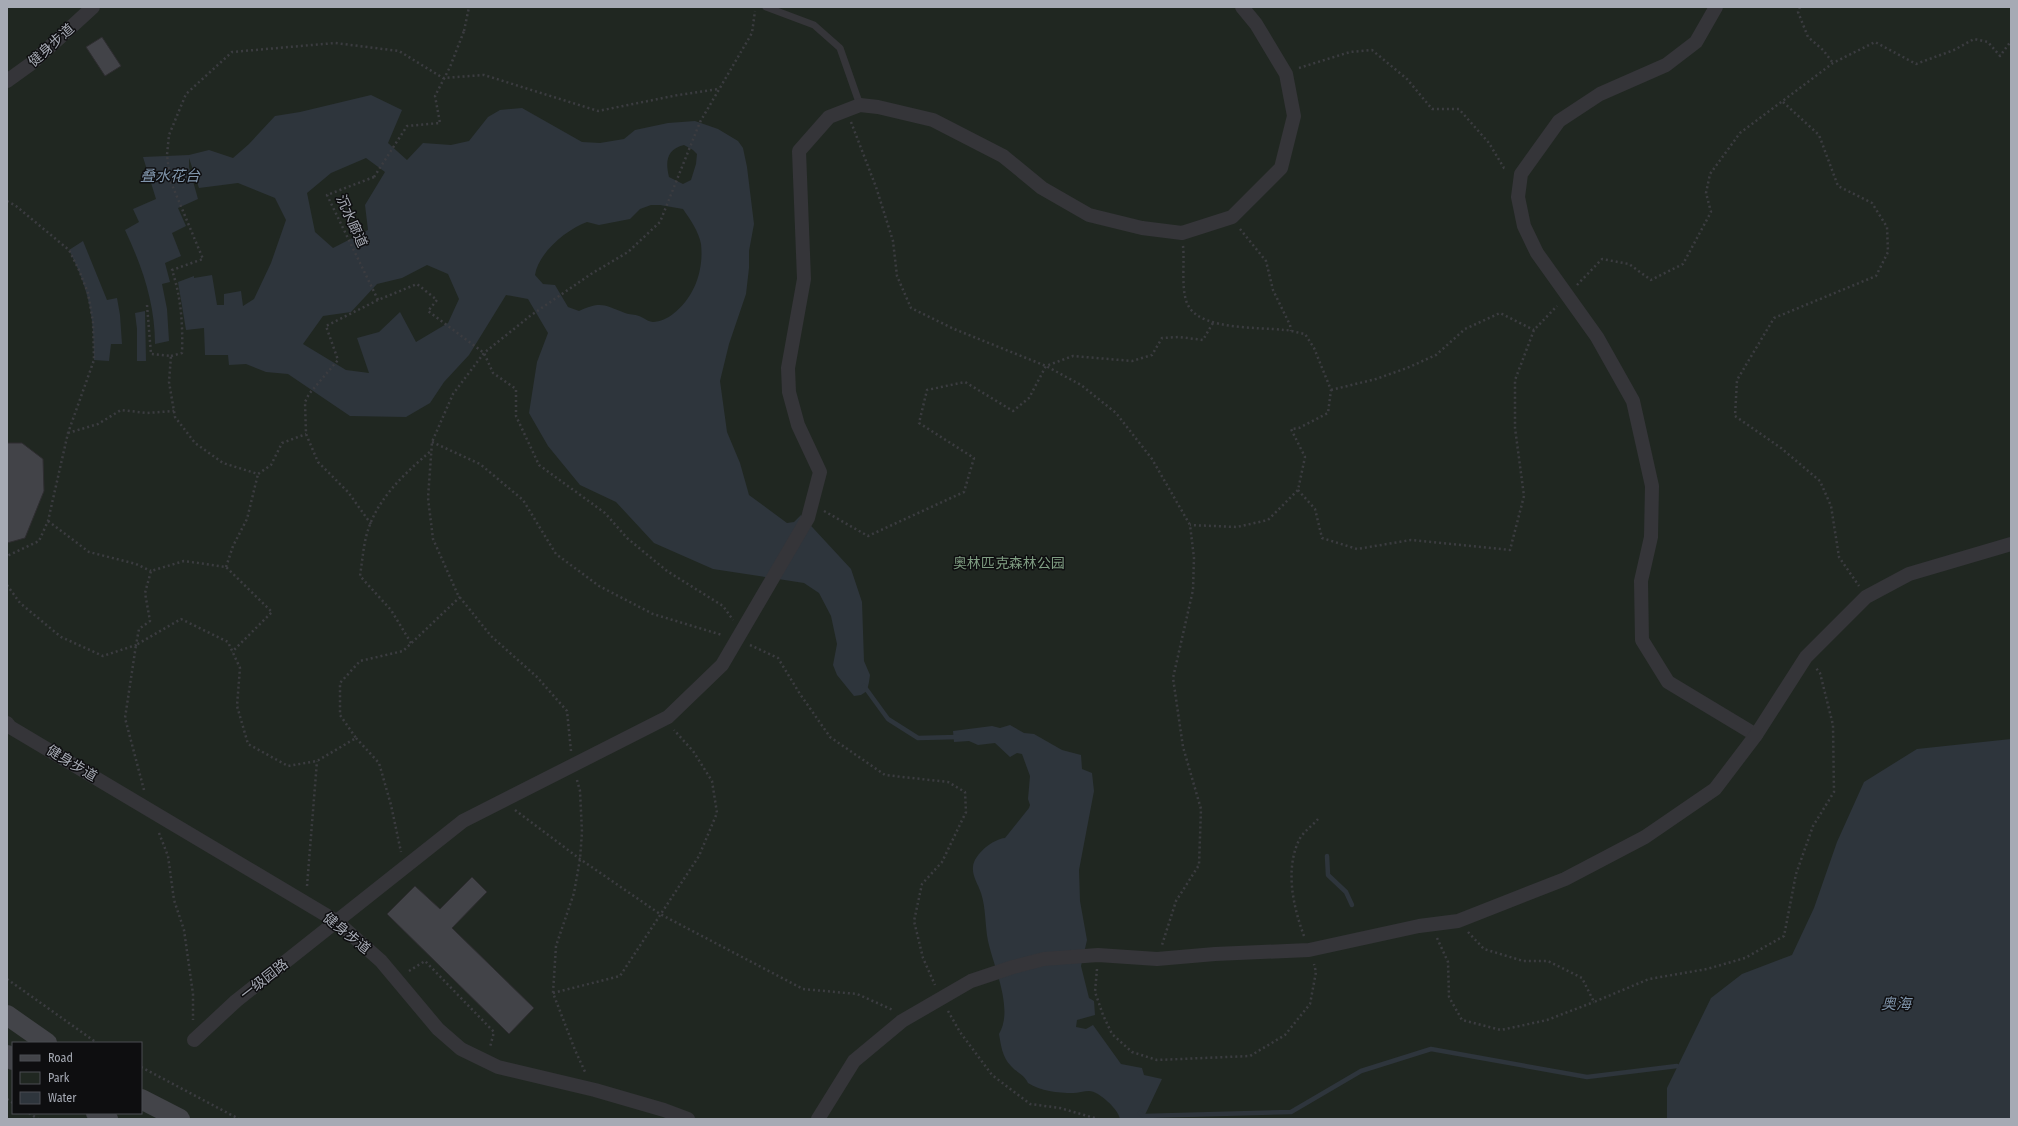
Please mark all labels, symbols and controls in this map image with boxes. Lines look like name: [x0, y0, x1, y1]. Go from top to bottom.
street label: 健身步道: [25, 20, 78, 70]
water label: 叠水花台: [140, 167, 201, 185]
street label: 沉水廊道: [332, 192, 371, 250]
park label: 奥林匹克森林公园: [953, 555, 1065, 572]
street label: 健身步道: [43, 742, 100, 785]
street label: 健身步道: [320, 909, 374, 958]
street label: 一级园路: [237, 955, 292, 1003]
water label: 奥海: [1881, 995, 1913, 1013]
legend: [12, 1042, 142, 1114]
text: Road: [48, 1051, 73, 1065]
text: Park: [48, 1071, 70, 1085]
text: Water: [48, 1091, 77, 1105]

